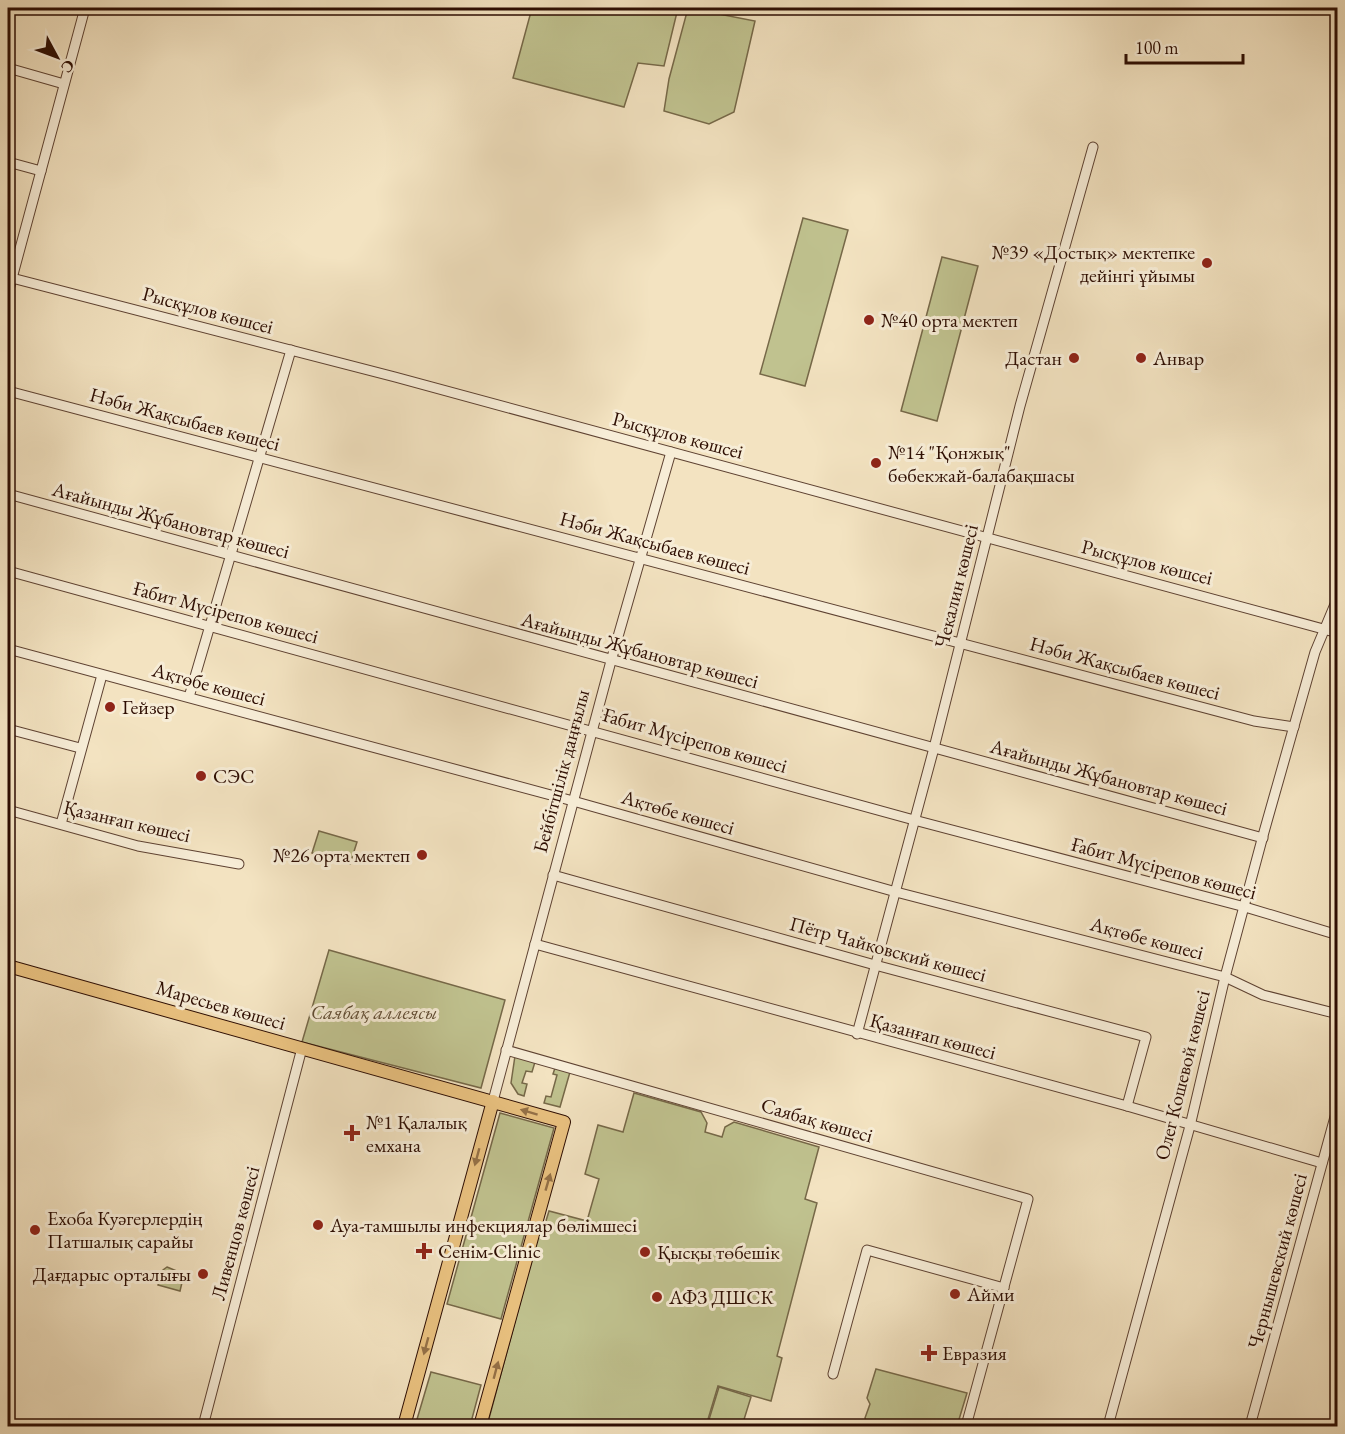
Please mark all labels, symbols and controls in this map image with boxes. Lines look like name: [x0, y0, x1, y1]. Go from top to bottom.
north arrow: [27, 27, 87, 87]
scale bar: [1126, 27, 1243, 65]
text: 100 m: [1135, 36, 1179, 59]
text: С: [56, 55, 80, 78]
place label: №39 «Достық» мектепке дейінгі ұйымы: [992, 239, 1195, 288]
marker: №39 «Достық» мектепке дейінгі ұйымы: [1200, 256, 1214, 270]
street label: Рысқұлов көшсеі: [140, 280, 276, 340]
place label: №40 орта мектеп: [881, 307, 1018, 333]
marker: №40 орта мектеп: [862, 313, 876, 327]
place label: Дастан: [1005, 345, 1062, 371]
place label: Анвар: [1152, 345, 1204, 371]
marker: Дастан: [1067, 351, 1081, 365]
marker: Анвар: [1134, 351, 1148, 365]
street label: Нәби Жақсыбаев көшесі: [87, 381, 283, 457]
street label: Рысқұлов көшсеі: [610, 405, 746, 465]
place label: №14 "Қонжық" бөбекжай-балабақшасы: [888, 439, 1075, 488]
marker: №14 "Қонжық" бөбекжай-балабақшасы: [869, 456, 883, 470]
street label: Ағайынды Жұбановтар көшесі: [49, 476, 293, 564]
street label: Нәби Жақсыбаев көшесі: [557, 505, 753, 581]
street label: Чекалин көшесі: [928, 521, 984, 651]
street label: Рысқұлов көшсеі: [1079, 533, 1215, 591]
street label: Ғабит Мүсірепов көшесі: [131, 575, 322, 649]
street label: Ағайынды Жұбановтар көшесі: [518, 606, 762, 694]
street label: Нәби Жақсыбаев көшесі: [1027, 630, 1223, 706]
street label: Ақтөбе көшесі: [148, 656, 269, 712]
street label: Бейбітшілік даңғылы: [527, 686, 595, 856]
place label: Гейзер: [122, 694, 175, 720]
marker: Гейзер: [103, 700, 117, 714]
street label: Ғабит Мүсірепов көшесі: [600, 701, 790, 779]
street label: Ағайынды Жұбановтар көшесі: [987, 733, 1231, 821]
place label: СЭС: [213, 763, 254, 789]
marker: СЭС: [194, 769, 208, 783]
street label: Ақтөбе көшесі: [618, 783, 738, 841]
street label: Қазанғап көшесі: [61, 794, 193, 848]
street label: Ғабит Мүсірепов көшесі: [1069, 831, 1260, 905]
place label: №26 орта мектеп: [273, 842, 410, 868]
marker: №26 орта мектеп: [415, 848, 429, 862]
street label: Пётр Чайковский көшесі: [787, 910, 989, 988]
street label: Ақтөбе көшесі: [1086, 910, 1207, 966]
street label: Маресьев көшесі: [153, 974, 289, 1036]
street label: Олег Кошевой көшесі: [1148, 987, 1216, 1163]
park label: Саябақ аллеясы: [311, 999, 437, 1025]
street label: Қазанғап көшесі: [867, 1007, 999, 1065]
street label: Саябақ көшесі: [758, 1092, 876, 1148]
one-way arrow: [519, 1107, 537, 1116]
place label: №1 Қалалық емхана: [366, 1109, 468, 1158]
marker: №1 Қалалық емхана: [343, 1124, 361, 1142]
one-way arrow: [472, 1149, 481, 1167]
street label: Ливенцов көшесі: [205, 1163, 265, 1303]
street label: Чернышевский көшесі: [1241, 1170, 1313, 1352]
one-way arrow: [544, 1173, 553, 1191]
place label: Ехоба Куәгерлердің Патшалық сарайы: [47, 1205, 203, 1254]
place label: Ауа-тамшылы инфекциялар бөлімшесі: [329, 1212, 637, 1238]
marker: Ауа-тамшылы инфекциялар бөлімшесі: [311, 1218, 325, 1232]
marker: Ехоба Куәгерлердің Патшалық сарайы: [28, 1223, 42, 1237]
place label: Сенім-Clinic: [438, 1238, 541, 1264]
place label: Қысқы төбешік: [657, 1239, 780, 1265]
marker: Сенім-Clinic: [415, 1242, 433, 1260]
marker: Қысқы төбешік: [638, 1245, 652, 1259]
place label: Дағдарыс орталығы: [33, 1261, 191, 1287]
marker: Дағдарыс орталығы: [196, 1267, 210, 1281]
place label: Айми: [966, 1281, 1015, 1307]
place label: АФЗ ДШСК: [668, 1284, 774, 1310]
marker: Айми: [948, 1287, 962, 1301]
marker: АФЗ ДШСК: [650, 1290, 664, 1304]
one-way arrow: [421, 1337, 430, 1355]
place label: Евразия: [942, 1340, 1007, 1366]
marker: Евразия: [920, 1344, 938, 1362]
one-way arrow: [491, 1361, 501, 1379]

